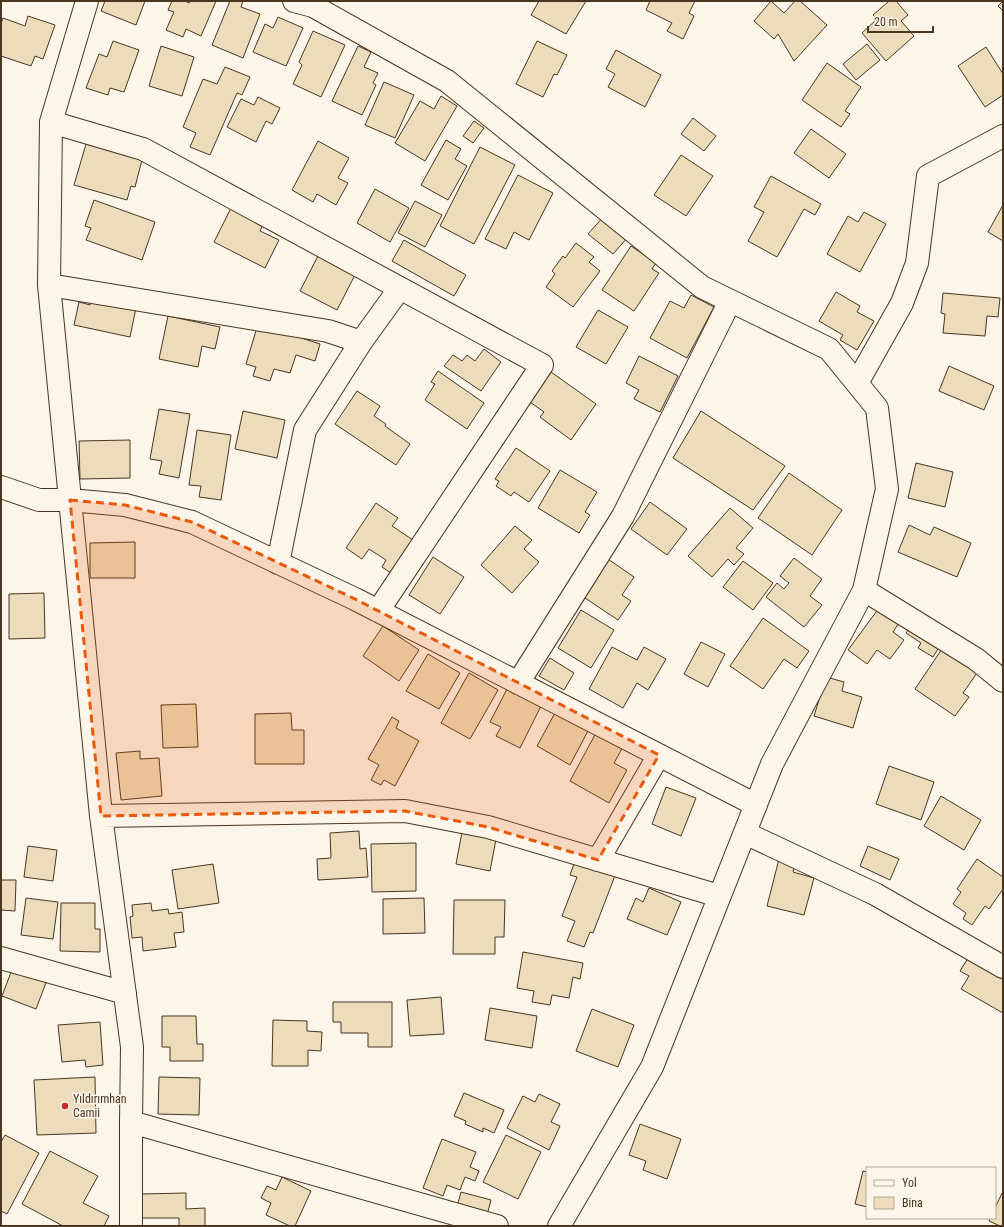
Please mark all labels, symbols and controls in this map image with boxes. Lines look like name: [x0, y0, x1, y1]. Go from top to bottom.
scale bar: [868, 8, 933, 34]
text: 20 m: [874, 15, 898, 29]
place label: Yıldırımhan Camii: [73, 1092, 127, 1120]
marker: Yıldırımhan Camii: [60, 1101, 70, 1111]
legend: [866, 1167, 996, 1219]
text: Yol: [902, 1176, 917, 1190]
text: Bina: [902, 1196, 923, 1210]

